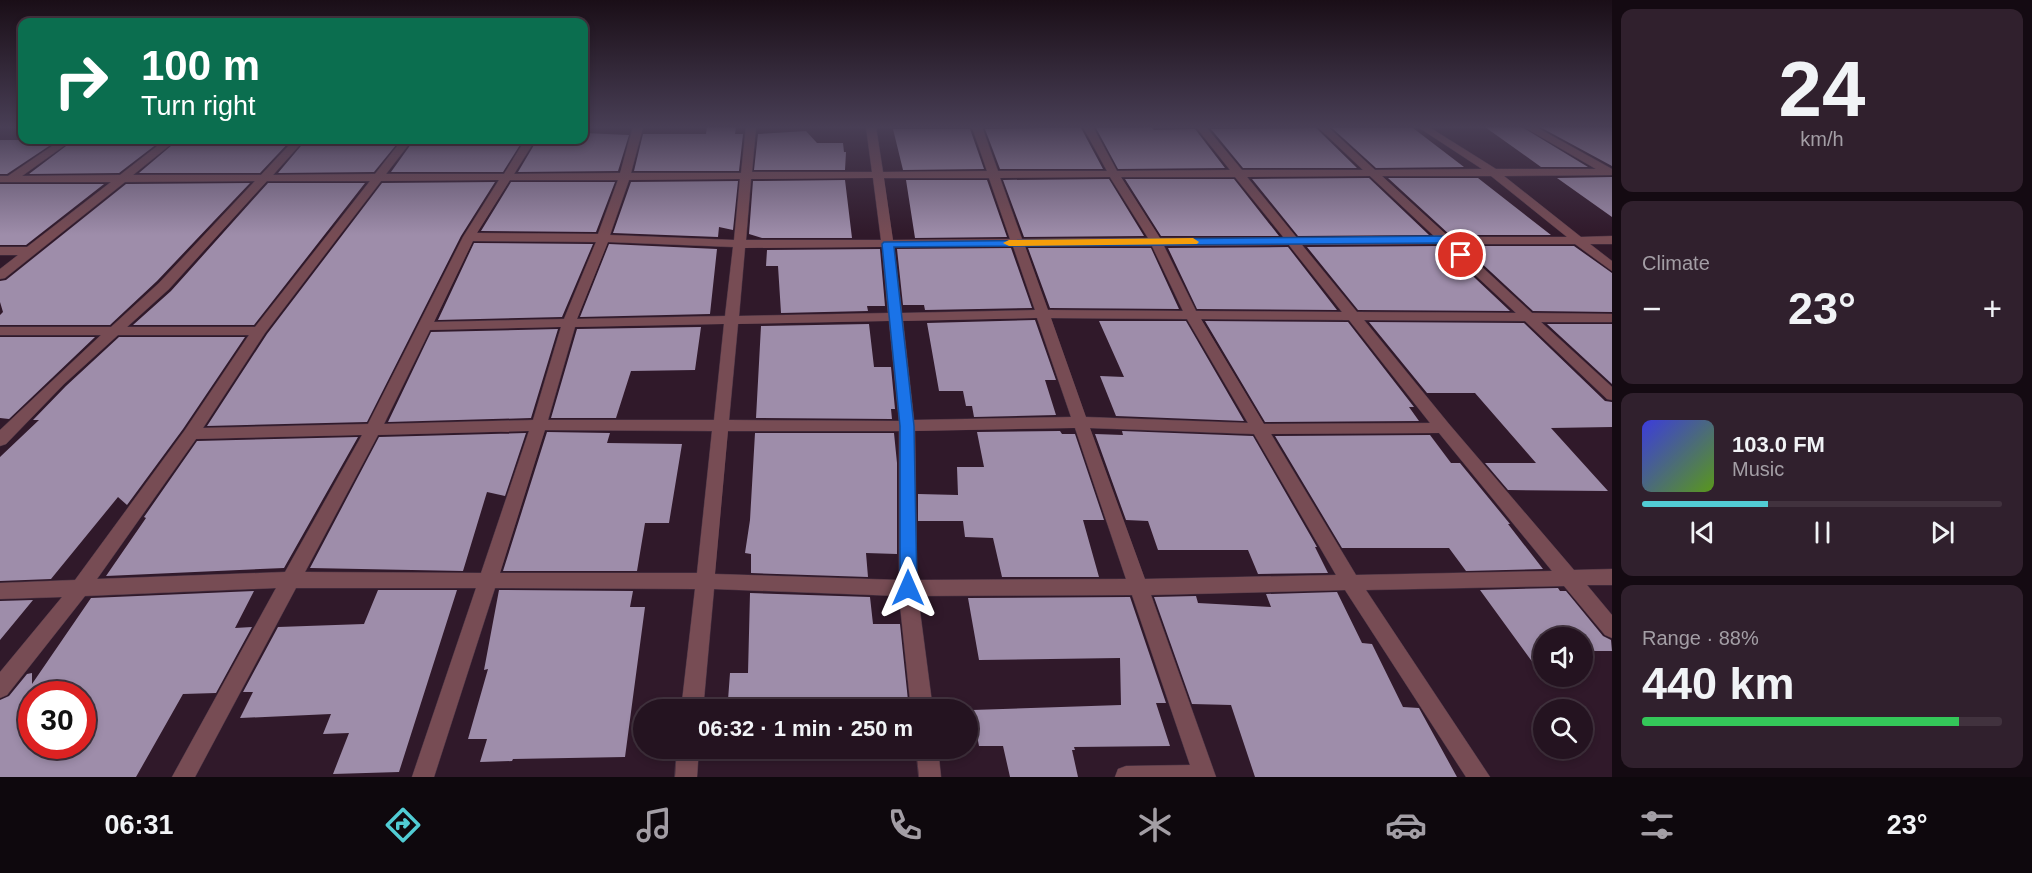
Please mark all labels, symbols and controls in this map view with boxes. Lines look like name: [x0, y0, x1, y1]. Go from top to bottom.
icon: right: [42, 42, 120, 120]
text: 100 m: [141, 42, 260, 89]
text: 24: [1779, 45, 1865, 133]
text: Turn right: [141, 91, 256, 121]
text: km/h: [1800, 128, 1844, 150]
pin: [1435, 229, 1486, 280]
icon: arrive: [1444, 238, 1477, 271]
text: Climate: [1642, 252, 1710, 274]
text: 23°: [1788, 283, 1856, 334]
text: −: [1642, 290, 1661, 327]
text: +: [1983, 290, 2002, 327]
text: 103.0 FM: [1732, 432, 1825, 457]
text: Music: [1732, 458, 1784, 480]
icon: previous: [1686, 516, 1719, 549]
icon: pause: [1806, 516, 1839, 549]
icon: next: [1926, 516, 1959, 549]
position arrow: [876, 556, 940, 620]
map controls: [1533, 627, 1593, 759]
button: sound: [1533, 627, 1593, 687]
text: Range · 88%: [1642, 627, 1759, 649]
text: 440 km: [1642, 658, 1795, 709]
speed limit sign: 30: [18, 681, 96, 759]
button: search: [1533, 699, 1593, 759]
text: 06:32 · 1 min · 250 m: [698, 716, 913, 741]
icon: directions: [382, 804, 424, 846]
icon: music: [633, 804, 675, 846]
icon: phone: [884, 804, 926, 846]
icon: climate: [1134, 804, 1176, 846]
icon: car: [1385, 804, 1427, 846]
icon: filters: [1636, 804, 1678, 846]
text: 06:31: [104, 810, 173, 840]
text: 23°: [1887, 810, 1928, 840]

